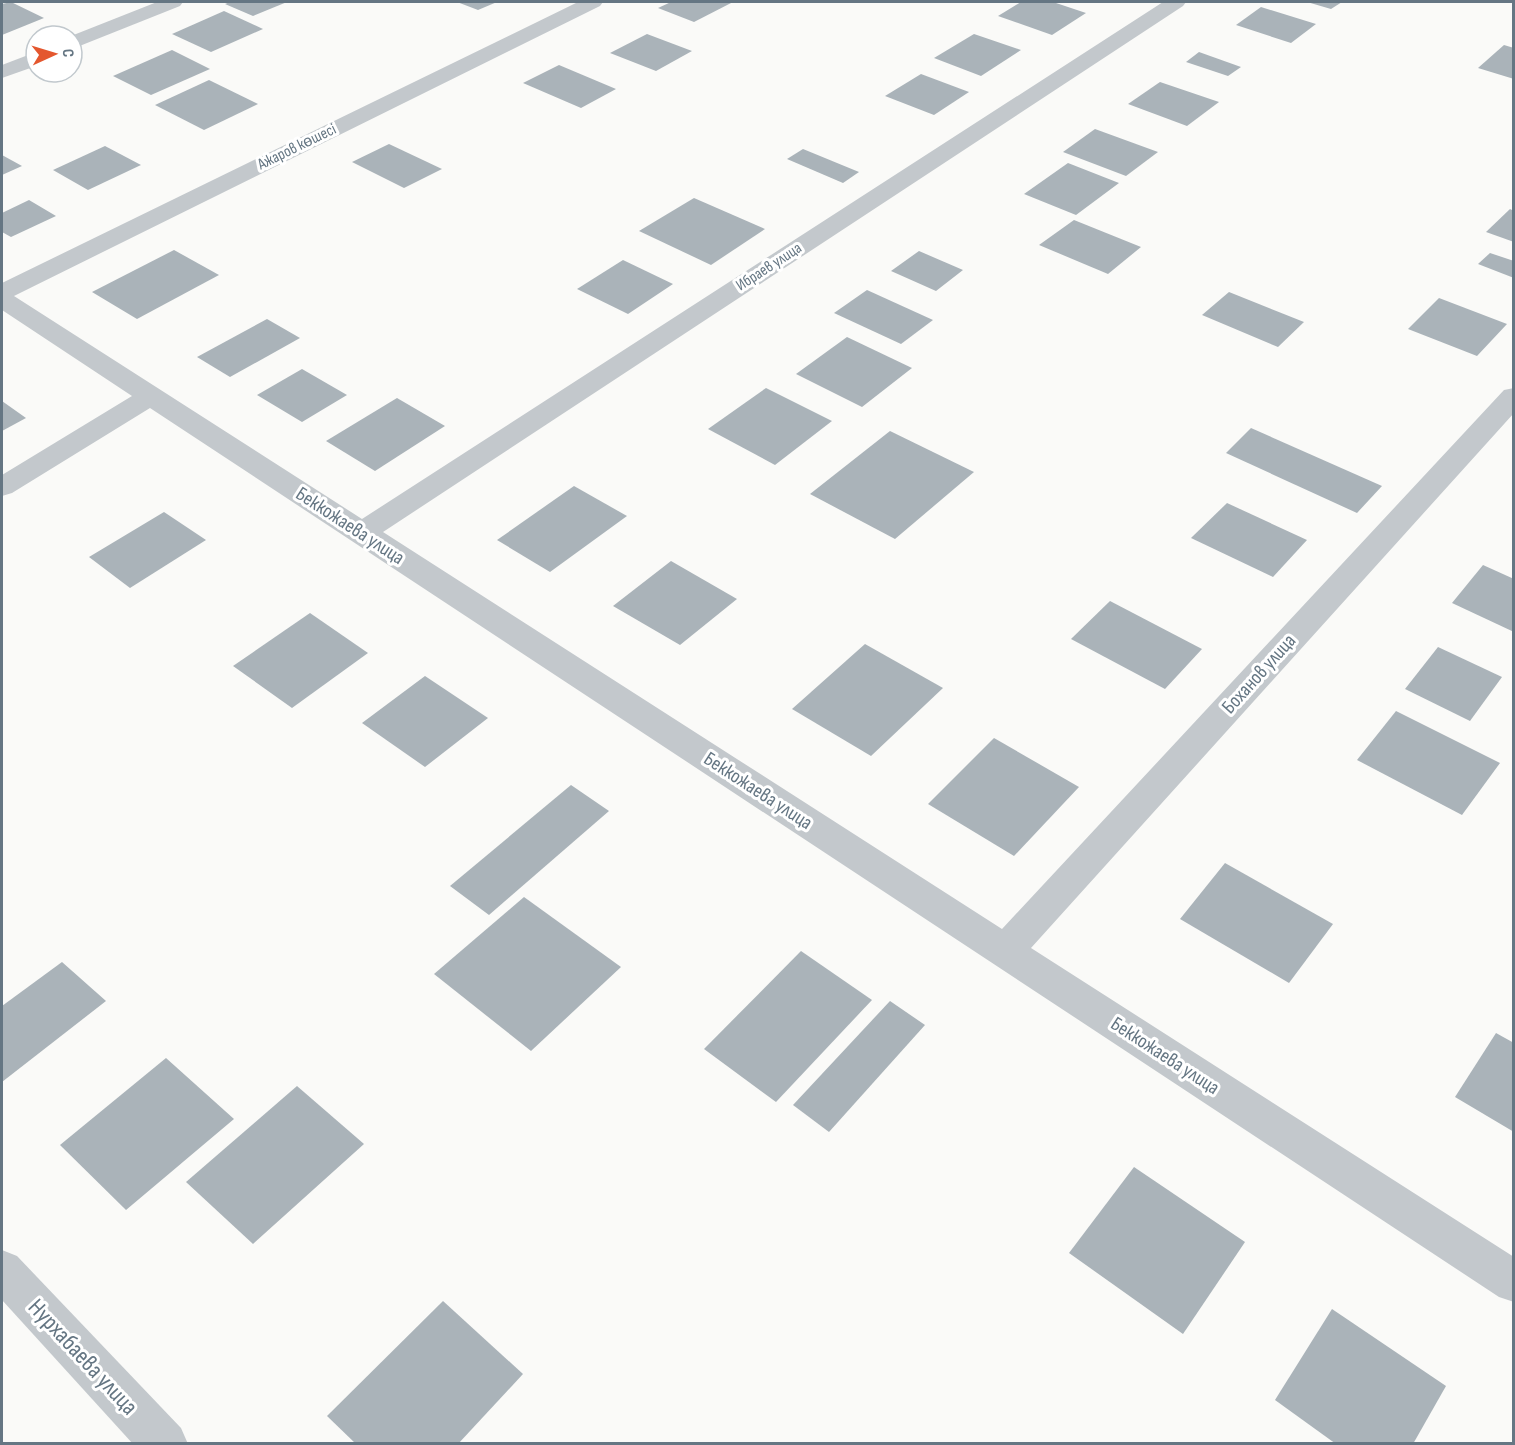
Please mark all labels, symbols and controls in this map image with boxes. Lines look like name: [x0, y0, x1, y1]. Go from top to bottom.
north arrow: [24, 24, 84, 84]
text: С: [58, 48, 77, 58]
street label: Ажаров көшесі: [254, 120, 339, 175]
street label: Ибраев улица: [733, 239, 805, 295]
street label: Беккожаева улица: [291, 482, 409, 570]
street label: Боханов улица: [1217, 629, 1301, 719]
street label: Беккожаева улица: [699, 747, 817, 835]
street label: Беккожаева улица: [1106, 1012, 1224, 1100]
street label: Нурхабаева улица: [22, 1293, 144, 1421]

